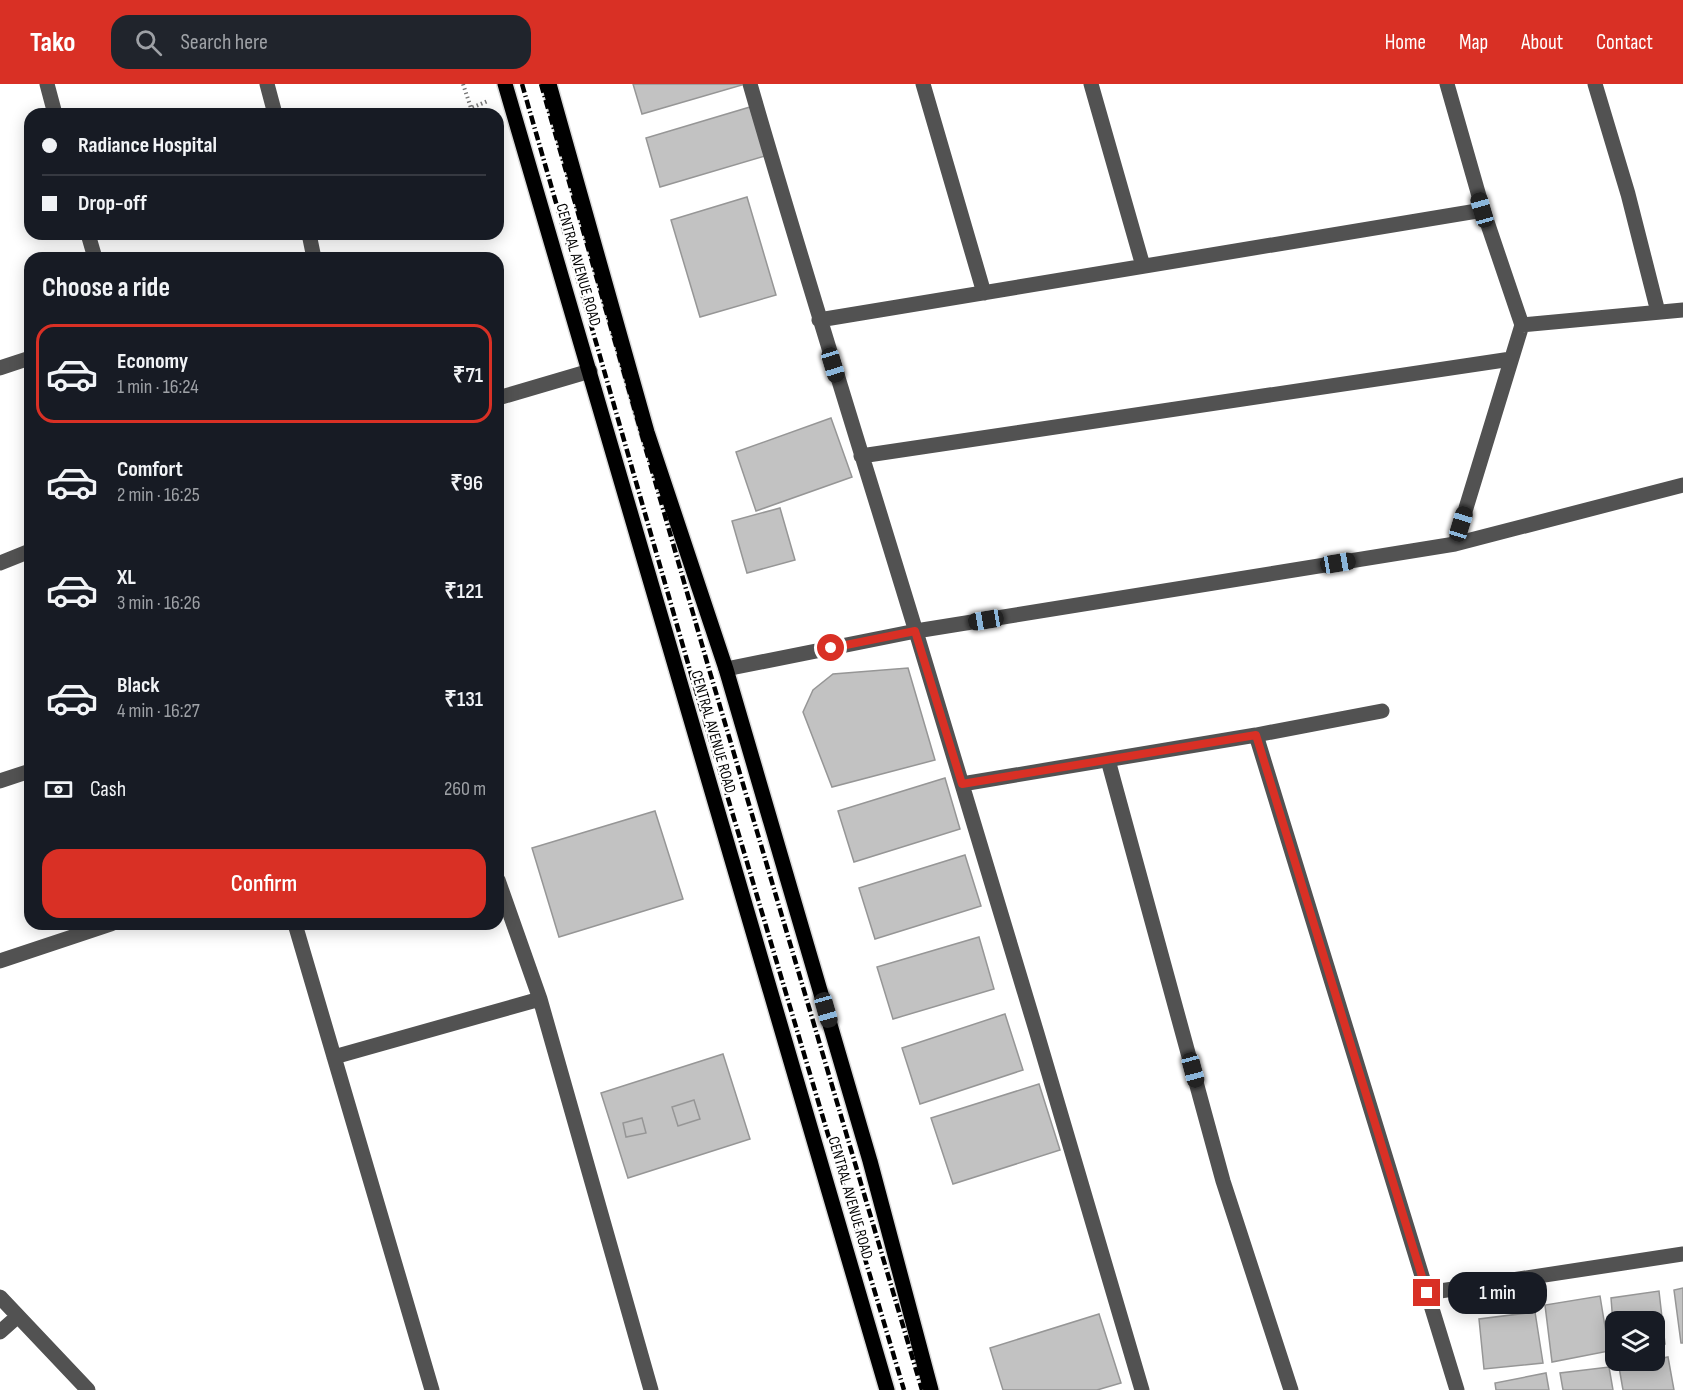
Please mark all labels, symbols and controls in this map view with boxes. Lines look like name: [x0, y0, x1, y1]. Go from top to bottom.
search box: [111, 15, 531, 69]
text: Tako: [30, 26, 75, 59]
icon: search: [132, 26, 165, 59]
text: Search here: [180, 29, 268, 56]
text: Home: [1385, 30, 1426, 55]
text: Map: [1459, 30, 1488, 55]
text: About: [1521, 30, 1563, 55]
text: Contact: [1596, 30, 1653, 55]
text: Radiance Hospital: [78, 132, 217, 159]
text: Drop-off: [78, 190, 147, 217]
car: [1468, 190, 1496, 230]
street label: CENTRAL AVENUE ROAD: [551, 201, 605, 329]
text: Choose a ride: [42, 272, 170, 304]
car: [819, 345, 847, 385]
icon: car: [45, 347, 99, 401]
text: Economy: [117, 348, 188, 375]
text: ₹71: [453, 362, 483, 389]
text: 1 min · 16:24: [117, 375, 199, 399]
icon: car: [45, 455, 99, 509]
text: Comfort: [117, 456, 183, 483]
text: ₹96: [450, 470, 483, 497]
text: 2 min · 16:25: [117, 483, 200, 507]
car: [1447, 504, 1475, 544]
car: [1319, 551, 1357, 575]
icon: car: [45, 563, 99, 617]
text: XL: [117, 564, 136, 591]
text: ₹121: [444, 578, 483, 605]
text: 3 min · 16:26: [117, 591, 201, 615]
car: [967, 608, 1005, 632]
route start: [817, 634, 844, 661]
street label: CENTRAL AVENUE ROAD: [686, 668, 740, 796]
icon: car: [45, 671, 99, 725]
text: Black: [117, 672, 159, 699]
text: ₹131: [444, 686, 483, 713]
text: 4 min · 16:27: [117, 699, 200, 723]
icon: cash: [42, 773, 75, 806]
text: Cash: [90, 776, 126, 803]
text: 260 m: [444, 777, 486, 801]
button: Confirm: [42, 849, 486, 918]
car: [812, 990, 840, 1030]
car: [1180, 1050, 1206, 1090]
street label: CENTRAL AVENUE ROAD: [823, 1134, 877, 1262]
callout: 1 min: [1448, 1272, 1547, 1314]
route end: [1413, 1279, 1440, 1306]
text: 1 min: [1479, 1281, 1516, 1305]
map controls: [1605, 1311, 1665, 1371]
button: layers: [1605, 1311, 1665, 1371]

